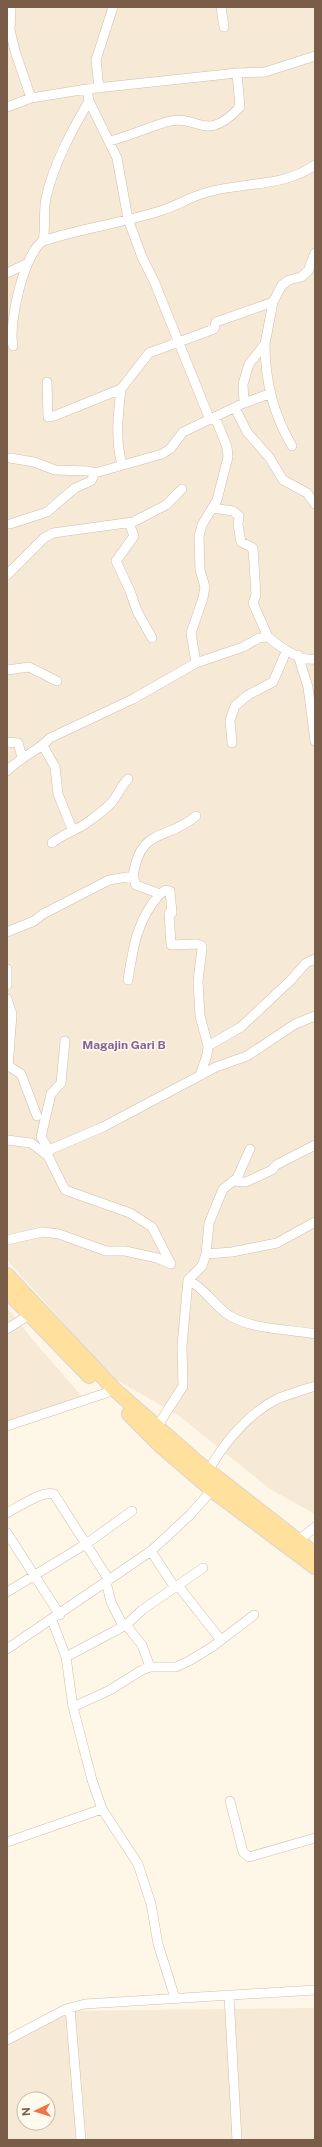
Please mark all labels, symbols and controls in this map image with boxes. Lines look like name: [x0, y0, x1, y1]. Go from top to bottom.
district label: Magajin Gari B: [82, 1038, 166, 1052]
north arrow: [16, 2091, 56, 2131]
text: N: [20, 2107, 32, 2116]

